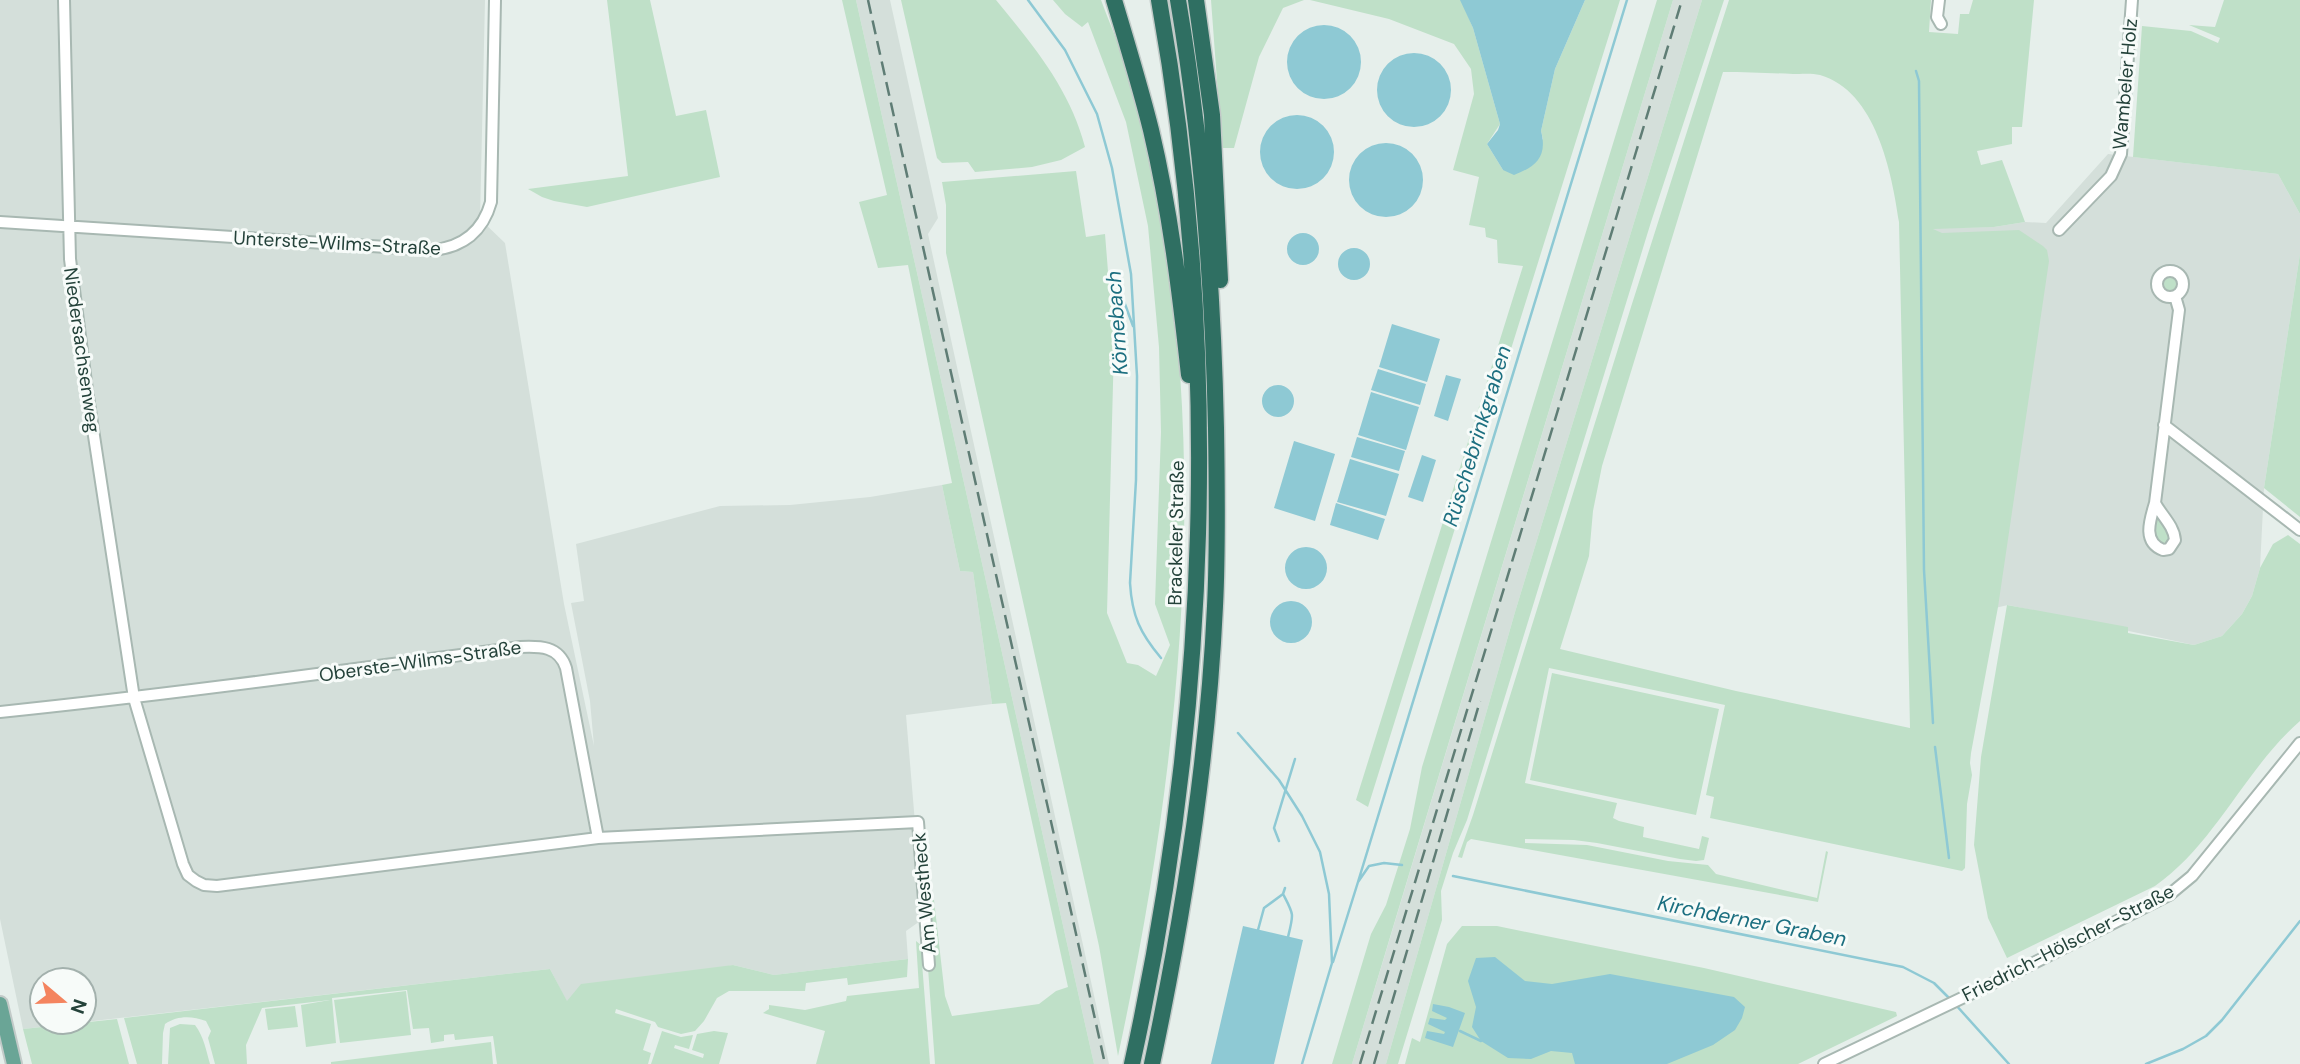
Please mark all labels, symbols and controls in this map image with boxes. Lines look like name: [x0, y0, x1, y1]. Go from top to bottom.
street label: Wambeler Holz: [2107, 17, 2143, 151]
street label: Unterste-Wilms-Straße: [233, 225, 441, 261]
street label: Niedersachsenweg: [58, 266, 106, 435]
water label: Körnebach: [1099, 270, 1135, 376]
water label: Rüschebrinkgraben: [1436, 342, 1518, 530]
street label: Brackeler Straße: [1162, 460, 1190, 606]
street label: Oberste-Wilms-Straße: [317, 634, 523, 688]
street label: Am Westheck: [906, 831, 942, 955]
street label: Friedrich-Hölscher-Straße: [1958, 879, 2178, 1007]
water label: Kirchderner Graben: [1655, 889, 1849, 953]
north arrow: [28, 966, 98, 1036]
text: N: [65, 996, 93, 1017]

